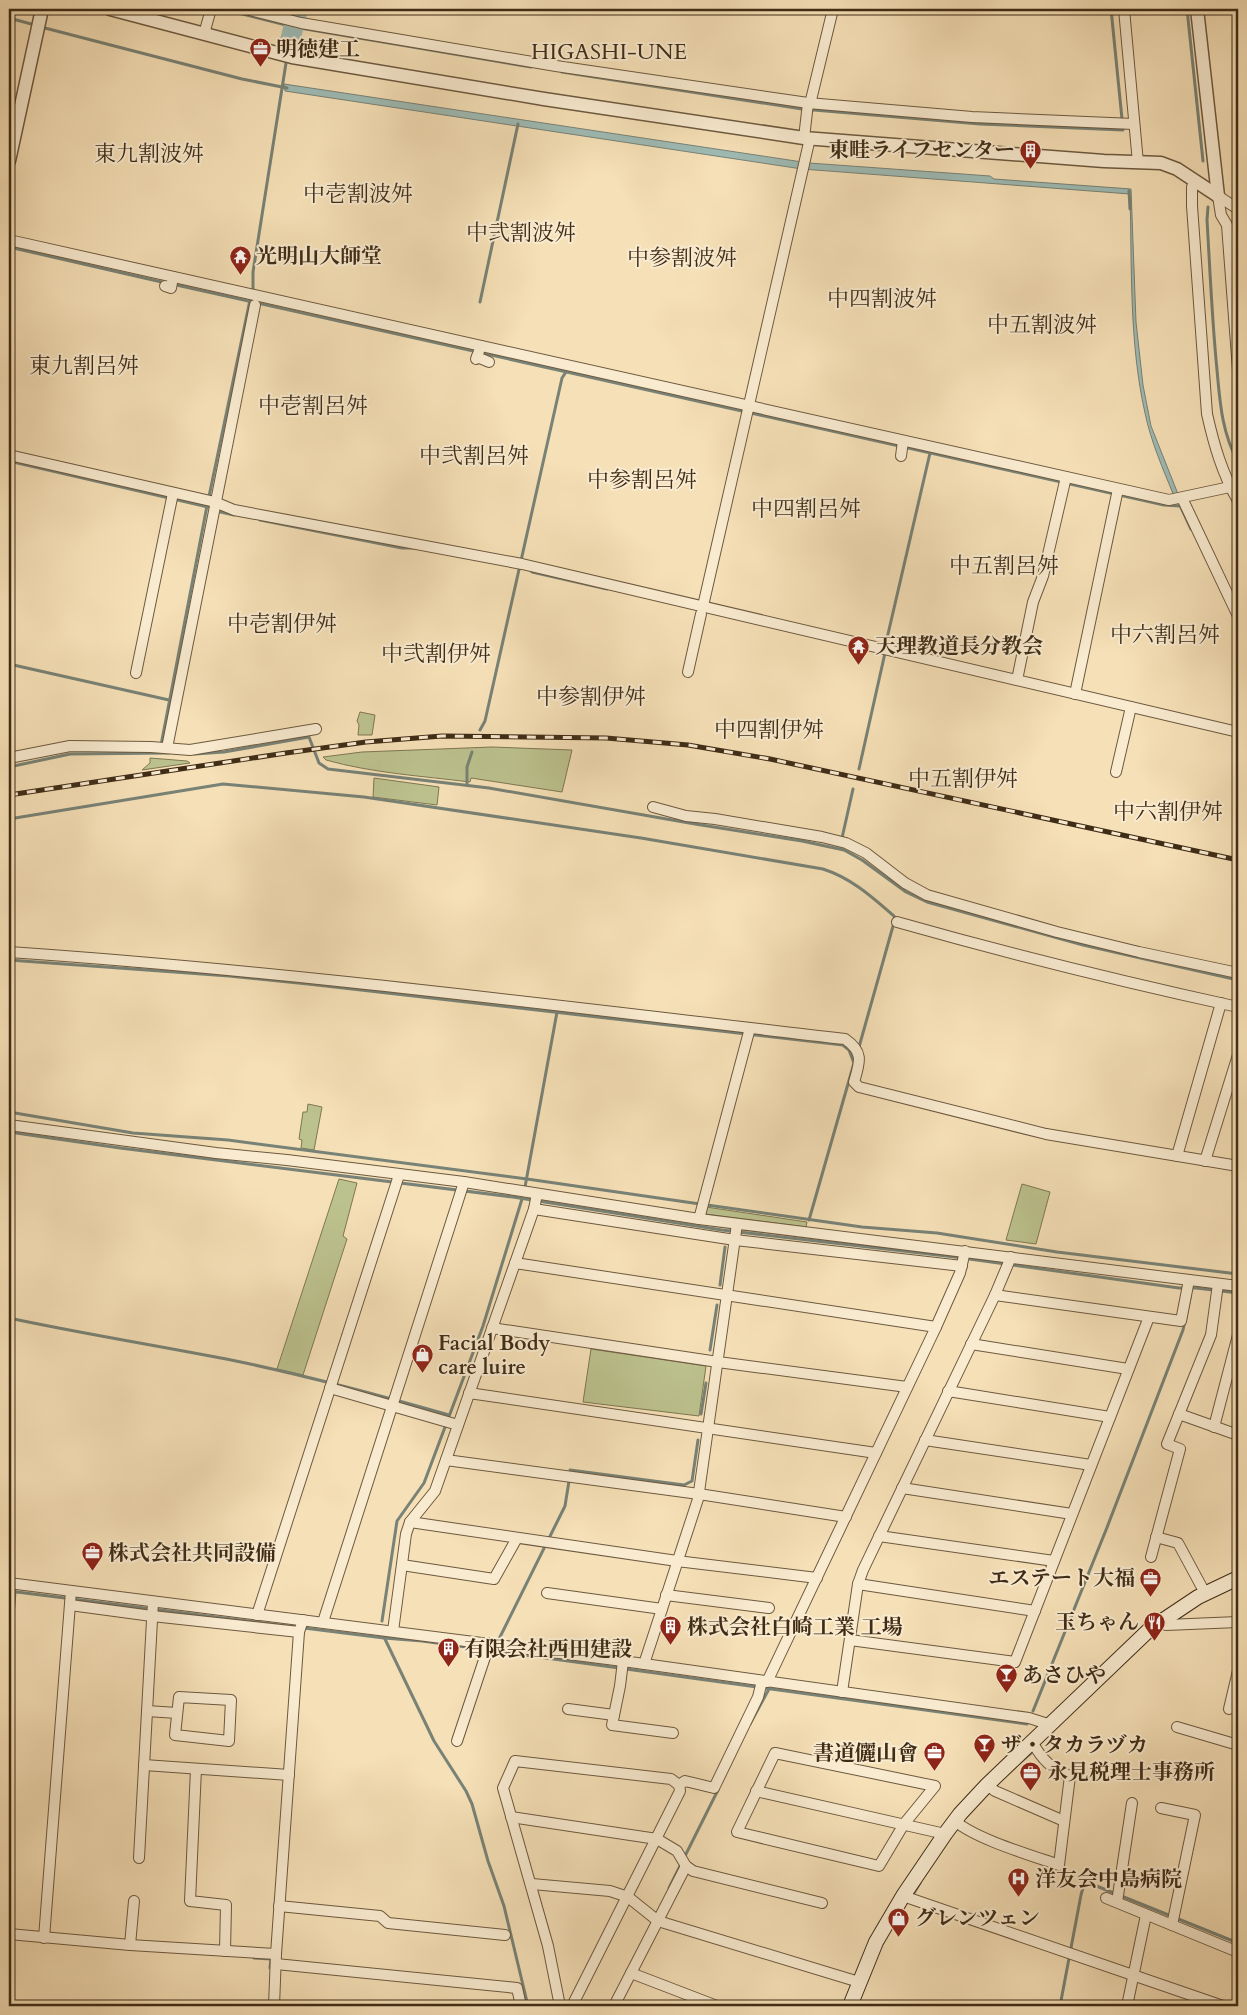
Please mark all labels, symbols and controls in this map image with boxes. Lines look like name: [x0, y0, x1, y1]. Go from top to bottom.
place label: 明徳建工: [276, 35, 360, 64]
office icon: 明徳建工: [248, 37, 272, 68]
district label: HIGASHI-UNE: [531, 37, 687, 67]
place label: 東畦ライフセンター: [828, 136, 1015, 165]
building icon: 東畦ライフセンター: [1019, 138, 1043, 169]
district label: 東九割波舛: [94, 139, 204, 169]
district label: 中壱割波舛: [303, 179, 413, 209]
district label: 中弐割波舛: [466, 218, 576, 248]
place label: 光明山大師堂: [256, 242, 382, 271]
district label: 中参割波舛: [627, 243, 737, 273]
temple icon: 光明山大師堂: [228, 244, 252, 275]
district label: 中四割波舛: [827, 284, 937, 314]
district label: 中五割波舛: [987, 310, 1097, 340]
district label: 東九割呂舛: [29, 351, 139, 381]
district label: 中壱割呂舛: [258, 391, 368, 421]
district label: 中弐割呂舛: [419, 441, 529, 471]
district label: 中参割呂舛: [587, 465, 697, 495]
district label: 中四割呂舛: [751, 494, 861, 524]
district label: 中五割呂舛: [949, 551, 1059, 581]
district label: 中壱割伊舛: [227, 609, 337, 639]
district label: 中六割呂舛: [1110, 620, 1220, 650]
place label: 天理教道長分教会: [875, 632, 1043, 661]
temple icon: 天理教道長分教会: [847, 634, 871, 665]
district label: 中弐割伊舛: [381, 639, 491, 669]
district label: 中参割伊舛: [536, 682, 646, 712]
district label: 中四割伊舛: [714, 715, 824, 745]
district label: 中五割伊舛: [908, 764, 1018, 794]
district label: 中六割伊舛: [1113, 797, 1223, 827]
place label: Facial Body care luire: [438, 1329, 551, 1382]
shop icon: Facial Body care luire: [410, 1343, 434, 1374]
place label: 株式会社共同設備: [108, 1539, 276, 1568]
office icon: 株式会社共同設備: [80, 1541, 104, 1572]
place label: エステート大福: [988, 1564, 1135, 1593]
office icon: エステート大福: [1139, 1566, 1163, 1597]
place label: 玉ちゃん: [1055, 1608, 1139, 1637]
restaurant icon: 玉ちゃん: [1143, 1610, 1167, 1641]
place label: 株式会社白崎工業 工場: [687, 1613, 903, 1642]
building icon: 株式会社白崎工業 工場: [659, 1615, 683, 1646]
place label: 有限会社西田建設: [464, 1635, 632, 1664]
building icon: 有限会社西田建設: [436, 1637, 460, 1668]
place label: あさひや: [1022, 1661, 1106, 1690]
bar icon: あさひや: [994, 1663, 1018, 1694]
place label: ザ・タカラヅカ: [1001, 1731, 1148, 1760]
bar icon: ザ・タカラヅカ: [973, 1733, 997, 1764]
place label: 書道儷山會: [813, 1739, 918, 1768]
office icon: 書道儷山會: [922, 1741, 946, 1772]
place label: 永見税理士事務所: [1047, 1758, 1215, 1787]
office icon: 永見税理士事務所: [1019, 1760, 1043, 1791]
place label: 洋友会中島病院: [1035, 1865, 1182, 1894]
hospital icon: 洋友会中島病院: [1007, 1867, 1031, 1898]
place label: グレンツェン: [915, 1904, 1040, 1933]
shop icon: グレンツェン: [887, 1906, 911, 1937]

